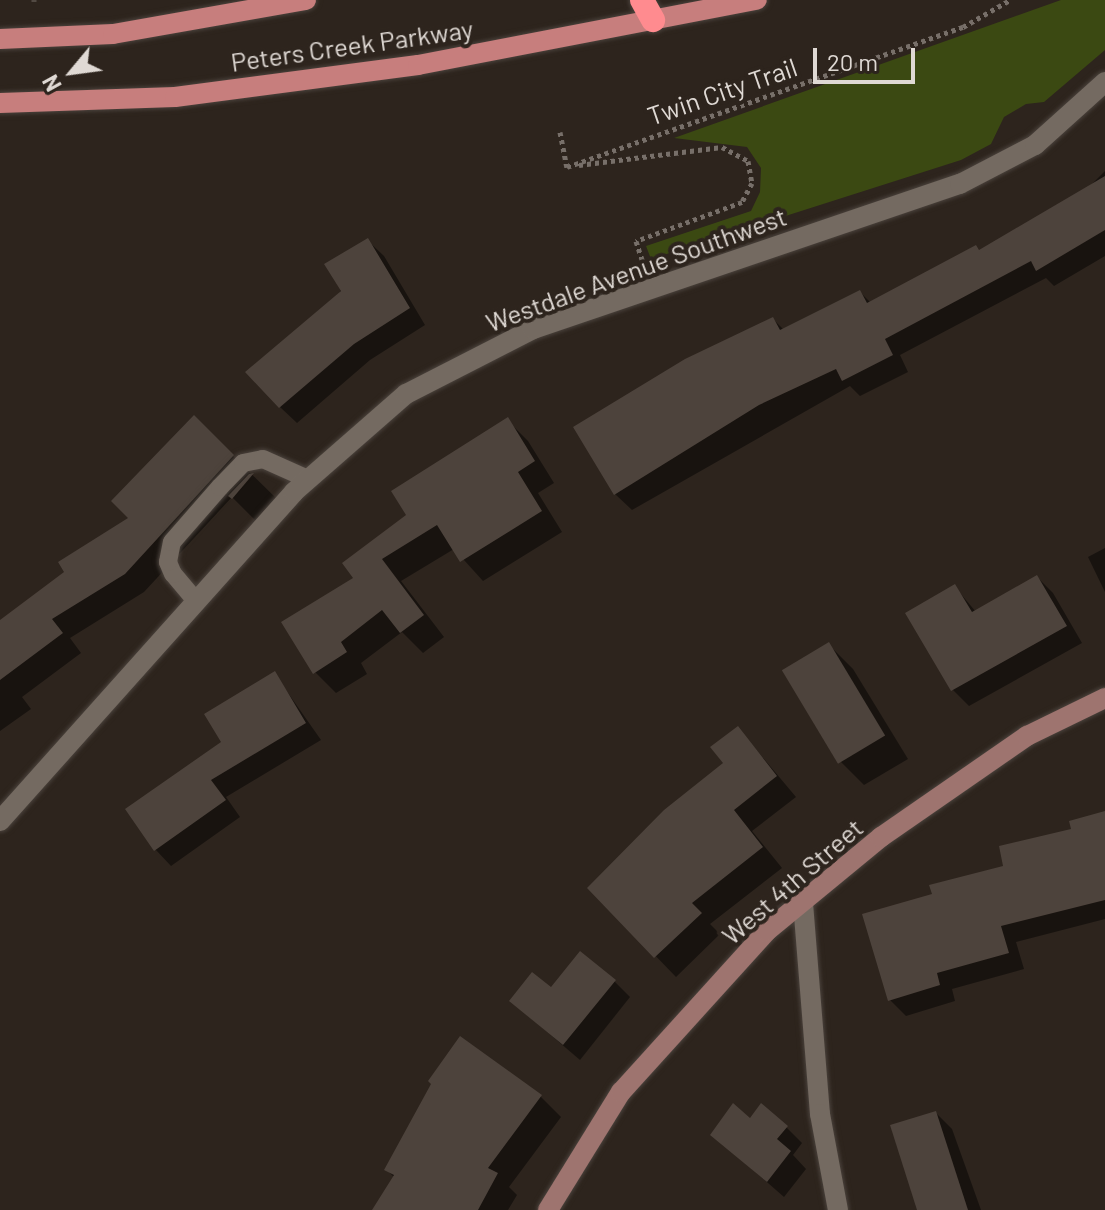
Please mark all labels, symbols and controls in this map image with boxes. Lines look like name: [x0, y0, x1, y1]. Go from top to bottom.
street label: Peters Creek Parkway: [229, 13, 475, 77]
north arrow: [32, 32, 112, 112]
scale bar: [817, 32, 919, 82]
text: 20 m: [827, 47, 878, 76]
street label: Twin City Trail: [643, 51, 801, 131]
text: N: [36, 71, 66, 96]
street label: Westdale Avenue Southwest: [481, 200, 791, 338]
street label: West 4th Street: [715, 811, 869, 951]

